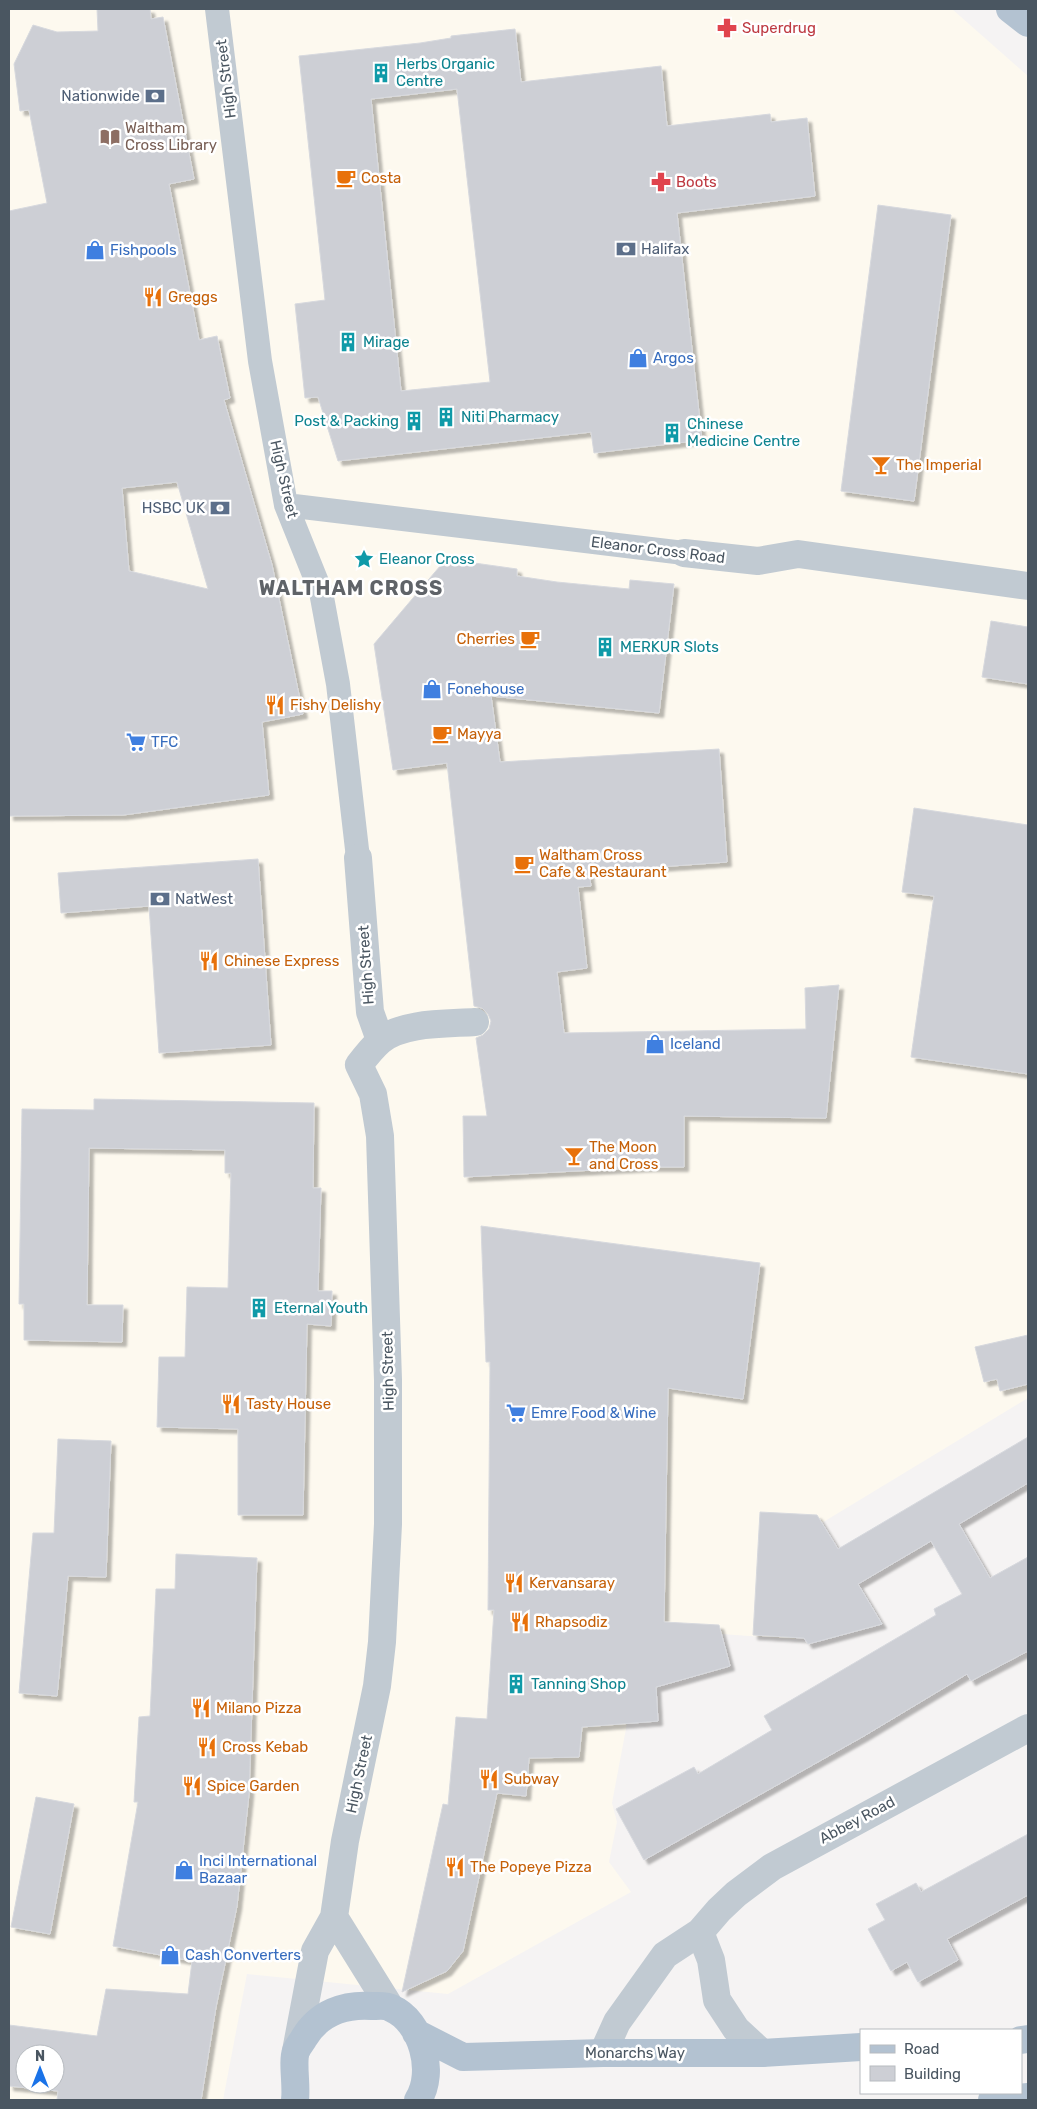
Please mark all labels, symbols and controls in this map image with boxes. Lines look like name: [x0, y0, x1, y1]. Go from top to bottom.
pharmacy icon: Superdrug: [716, 17, 738, 39]
place label: Superdrug: [742, 19, 816, 37]
street label: High Street: [212, 38, 240, 120]
place label: Herbs Organic Centre: [396, 55, 495, 90]
building icon: Herbs Organic Centre: [370, 62, 392, 84]
bank icon: Nationwide: [144, 85, 166, 107]
place label: Nationwide: [61, 87, 140, 105]
place label: Waltham Cross Library: [125, 119, 217, 154]
library icon: Waltham Cross Library: [99, 126, 121, 148]
cafe icon: Costa: [335, 167, 357, 189]
place label: Costa: [361, 169, 401, 187]
pharmacy icon: Boots: [650, 171, 672, 193]
place label: Boots: [676, 173, 717, 191]
bank icon: Halifax: [615, 238, 637, 260]
shop icon: Fishpools: [84, 239, 106, 261]
place label: Halifax: [641, 240, 689, 258]
place label: Fishpools: [110, 241, 177, 259]
restaurant icon: Greggs: [142, 286, 164, 308]
place label: Greggs: [168, 288, 218, 306]
building icon: Mirage: [337, 331, 359, 353]
place label: Mirage: [363, 333, 410, 351]
shop icon: Argos: [627, 347, 649, 369]
place label: Argos: [653, 349, 694, 367]
building icon: Niti Pharmacy: [435, 406, 457, 428]
place label: Niti Pharmacy: [461, 408, 559, 426]
building icon: Post & Packing: [403, 410, 425, 432]
place label: Post & Packing: [294, 412, 399, 430]
place label: Chinese Medicine Centre: [687, 415, 800, 450]
building icon: Chinese Medicine Centre: [661, 422, 683, 444]
street label: High Street: [266, 438, 302, 520]
bar icon: The Imperial: [870, 454, 892, 476]
place label: The Imperial: [896, 456, 982, 474]
bank icon: HSBC UK: [209, 497, 231, 519]
place label: HSBC UK: [142, 499, 205, 517]
street label: Eleanor Cross Road: [590, 533, 726, 567]
place icon: Eleanor Cross: [353, 548, 375, 570]
place label: Eleanor Cross: [379, 550, 475, 568]
district label: WALTHAM CROSS: [259, 576, 443, 600]
cafe icon: Cherries: [519, 628, 541, 650]
place label: Cherries: [456, 630, 515, 648]
building icon: MERKUR Slots: [594, 636, 616, 658]
place label: MERKUR Slots: [620, 638, 719, 656]
shop icon: Fonehouse: [421, 678, 443, 700]
place label: Fonehouse: [447, 680, 525, 698]
restaurant icon: Fishy Delishy: [264, 694, 286, 716]
place label: Fishy Delishy: [290, 696, 381, 714]
cafe icon: Mayya: [431, 723, 453, 745]
place label: Mayya: [457, 725, 502, 743]
supermarket icon: TFC: [125, 731, 147, 753]
place label: TFC: [151, 733, 178, 751]
place label: Waltham Cross Cafe & Restaurant: [539, 846, 667, 881]
cafe icon: Waltham Cross Cafe & Restaurant: [513, 853, 535, 875]
bank icon: NatWest: [149, 888, 171, 910]
place label: NatWest: [175, 890, 233, 908]
street label: High Street: [354, 925, 378, 1005]
restaurant icon: Chinese Express: [198, 950, 220, 972]
place label: Chinese Express: [224, 952, 340, 970]
shop icon: Iceland: [644, 1033, 666, 1055]
place label: Iceland: [670, 1035, 721, 1053]
place label: The Moon and Cross: [589, 1138, 659, 1173]
bar icon: The Moon and Cross: [563, 1145, 585, 1167]
building icon: Eternal Youth: [248, 1297, 270, 1319]
place label: Eternal Youth: [274, 1299, 368, 1317]
street label: High Street: [378, 1331, 398, 1411]
restaurant icon: Tasty House: [220, 1393, 242, 1415]
place label: Tasty House: [246, 1395, 331, 1413]
supermarket icon: Emre Food & Wine: [505, 1402, 527, 1424]
place label: Emre Food & Wine: [531, 1404, 656, 1422]
restaurant icon: Kervansaray: [503, 1572, 525, 1594]
place label: Kervansaray: [529, 1574, 615, 1592]
restaurant icon: Rhapsodiz: [509, 1611, 531, 1633]
place label: Rhapsodiz: [535, 1613, 608, 1631]
building icon: Tanning Shop: [505, 1673, 527, 1695]
place label: Tanning Shop: [531, 1675, 626, 1693]
restaurant icon: Milano Pizza: [190, 1697, 212, 1719]
place label: Milano Pizza: [216, 1699, 302, 1717]
street label: High Street: [342, 1733, 376, 1815]
restaurant icon: Cross Kebab: [196, 1736, 218, 1758]
place label: Cross Kebab: [222, 1738, 308, 1756]
restaurant icon: Subway: [478, 1768, 500, 1790]
place label: Subway: [504, 1770, 559, 1788]
restaurant icon: Spice Garden: [181, 1775, 203, 1797]
place label: Spice Garden: [207, 1777, 300, 1795]
street label: Abbey Road: [816, 1793, 898, 1847]
place label: Inci International Bazaar: [199, 1852, 317, 1887]
restaurant icon: The Popeye Pizza: [444, 1856, 466, 1878]
place label: The Popeye Pizza: [470, 1858, 592, 1876]
shop icon: Inci International Bazaar: [173, 1859, 195, 1881]
shop icon: Cash Converters: [159, 1944, 181, 1966]
place label: Cash Converters: [185, 1946, 301, 1964]
legend: [860, 2029, 1022, 2094]
text: Road: [904, 2040, 940, 2058]
north arrow: [15, 2044, 65, 2094]
street label: Monarchs Way: [585, 2044, 685, 2062]
text: N: [35, 2048, 45, 2065]
text: Building: [904, 2065, 961, 2083]

